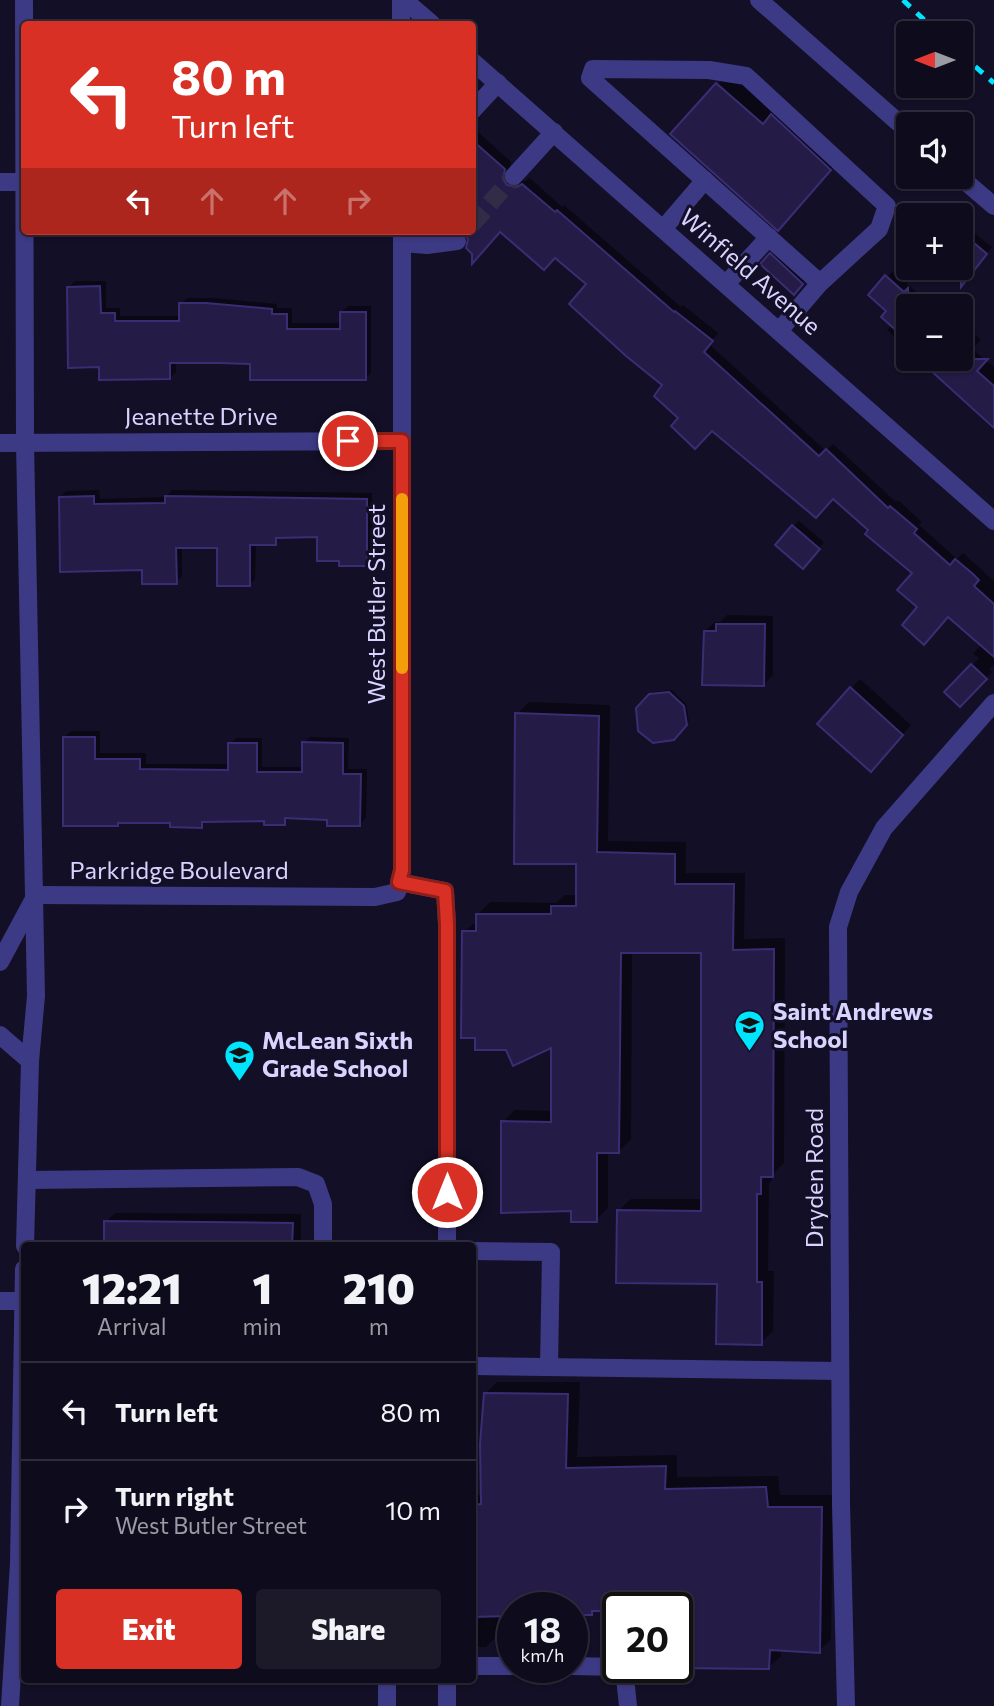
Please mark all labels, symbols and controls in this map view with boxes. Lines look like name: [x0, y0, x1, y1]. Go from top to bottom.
north arrow: [896, 21, 973, 98]
map controls: [896, 21, 973, 371]
text: 80 m: [171, 45, 286, 105]
icon: left: [56, 49, 147, 140]
text: Turn left: [171, 105, 295, 145]
button: sound: [896, 112, 973, 189]
icon: left: [120, 182, 158, 220]
icon: ahead: [193, 182, 231, 220]
icon: ahead: [266, 182, 304, 220]
icon: right: [339, 182, 377, 220]
street label: Winfield Avenue: [675, 202, 827, 340]
button: +: [896, 203, 973, 280]
button: −: [896, 294, 973, 371]
street label: Jeanette Drive: [124, 401, 278, 430]
pin: [318, 411, 378, 471]
icon: arrive: [329, 422, 367, 460]
street label: West Butler Street: [361, 504, 390, 704]
street label: Parkridge Boulevard: [69, 855, 289, 884]
place label: Saint Andrews School: [773, 996, 933, 1053]
school or university icon: Saint Andrews School: [733, 1009, 767, 1053]
place label: McLean Sixth Grade School: [262, 1025, 413, 1082]
school or university icon: McLean Sixth Grade School: [222, 1038, 256, 1082]
street label: Dryden Road: [799, 1108, 828, 1248]
position arrow: [410, 1155, 484, 1229]
text: 12:21: [82, 1261, 182, 1313]
text: 1: [252, 1261, 272, 1313]
text: 210: [343, 1261, 415, 1313]
text: Arrival: [97, 1312, 167, 1340]
text: min: [243, 1312, 282, 1340]
text: m: [369, 1312, 389, 1340]
icon: left: [56, 1392, 94, 1430]
text: Turn left: [115, 1396, 218, 1427]
text: 80 m: [381, 1396, 441, 1427]
text: Turn right: [115, 1480, 234, 1511]
icon: right: [56, 1490, 94, 1528]
text: 10 m: [385, 1494, 441, 1525]
text: West Butler Street: [115, 1511, 307, 1539]
button: Exit: [56, 1589, 242, 1669]
button: Share: [256, 1589, 441, 1669]
speed limit sign: 20: [602, 1592, 693, 1683]
text: 18: [524, 1607, 561, 1650]
text: km/h: [521, 1644, 564, 1666]

